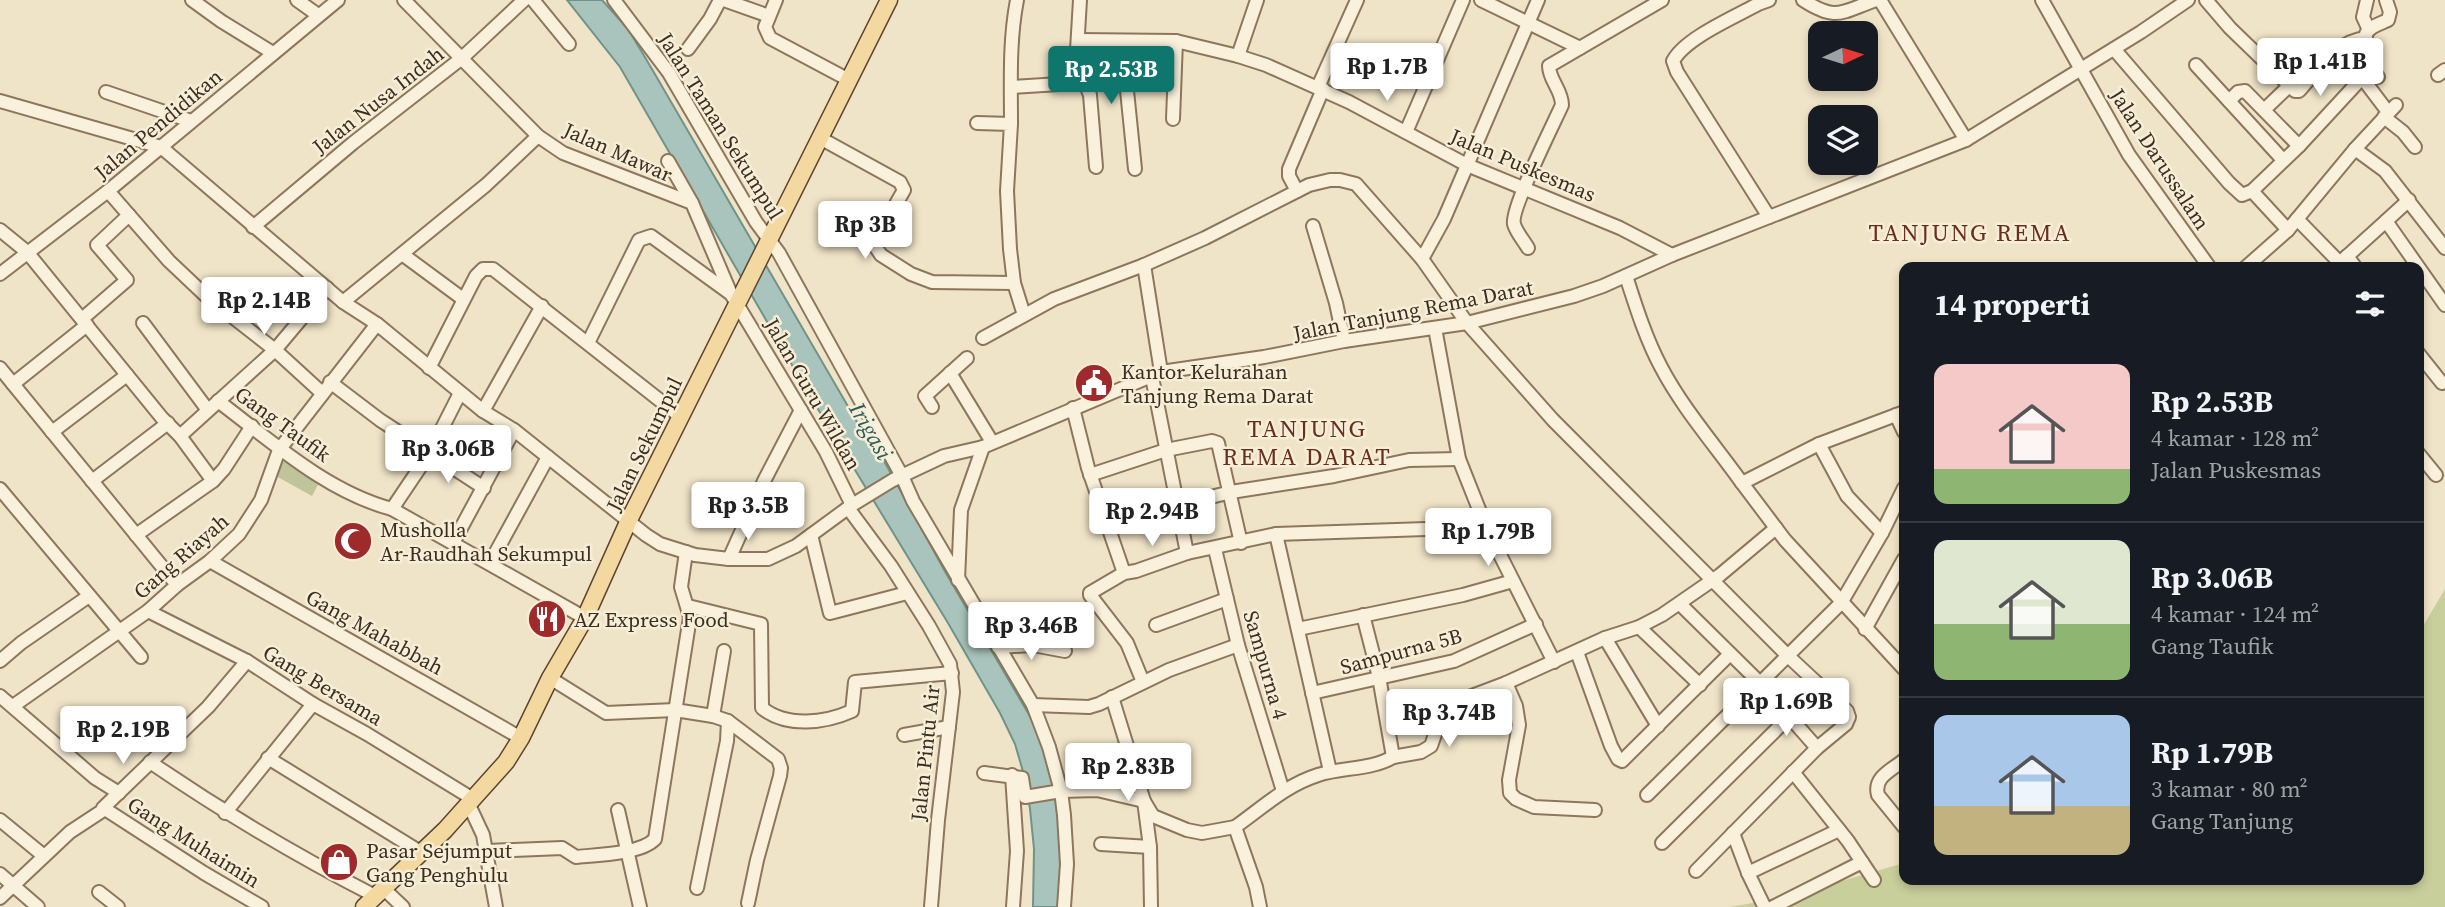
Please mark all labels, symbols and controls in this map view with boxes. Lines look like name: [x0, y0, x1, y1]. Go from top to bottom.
north arrow: [1808, 21, 1878, 91]
map controls: [1808, 21, 1878, 175]
street label: Jalan Taman Sekumpul: [651, 26, 790, 225]
pin: Rp 1.41B: [2248, 38, 2392, 98]
street label: Jalan Nusa Indah: [305, 39, 450, 161]
pin: Rp 1.7B: [1322, 43, 1452, 103]
text: Rp 1.41B: [2273, 45, 2367, 77]
pin: Rp 2.53B: [1039, 46, 1183, 106]
text: Rp 1.7B: [1346, 50, 1428, 82]
text: Rp 2.53B: [1064, 53, 1158, 85]
street label: Jalan Pendidikan: [87, 62, 228, 187]
street label: Jalan Darussalam: [2103, 82, 2217, 235]
button: layers: [1808, 105, 1878, 175]
street label: Jalan Mawar: [558, 115, 677, 189]
street label: Jalan Puskesmas: [1445, 121, 1600, 209]
pin: Rp 3B: [816, 202, 914, 261]
text: Rp 3B: [834, 208, 896, 240]
district label: TANJUNG REMA: [1868, 216, 2072, 249]
street label: Jalan Tanjung Rema Darat: [1290, 272, 1536, 348]
pin: Rp 2.14B: [192, 278, 336, 337]
text: Rp 2.14B: [217, 284, 311, 316]
text: 14 properti: [1934, 284, 2090, 325]
icon: filters: [2351, 285, 2389, 323]
street label: Jalan Guru Wildan: [757, 312, 869, 476]
place label: Kantor Kelurahan Tanjung Rema Darat: [1121, 357, 1313, 410]
public building icon: Kantor Kelurahan Tanjung Rema Darat: [1073, 362, 1115, 404]
street label: Jalan Sekumpul: [598, 372, 689, 517]
street label: Gang Taufik: [229, 379, 337, 469]
text: Rp 2.53B: [2151, 381, 2273, 422]
icon: home: [1990, 392, 2074, 476]
water label: Irigasi: [841, 395, 900, 466]
district label: TANJUNG REMA DARAT: [1222, 412, 1392, 473]
text: 4 kamar · 128 m²: [2151, 422, 2319, 454]
pin: Rp 3.06B: [376, 426, 520, 485]
text: Rp 3.06B: [401, 432, 495, 464]
text: Jalan Puskesmas: [2151, 454, 2321, 486]
pin: Rp 3.5B: [683, 482, 813, 542]
text: Rp 3.5B: [707, 489, 789, 521]
pin: Rp 2.94B: [1080, 489, 1224, 548]
text: Rp 2.94B: [1105, 495, 1199, 527]
street label: Gang Riayah: [127, 506, 235, 606]
pin: Rp 1.79B: [1416, 508, 1560, 568]
place label: Musholla Ar-Raudhah Sekumpul: [380, 515, 592, 568]
text: Rp 1.79B: [1441, 515, 1535, 547]
mosque icon: Musholla Ar-Raudhah Sekumpul: [332, 520, 374, 562]
text: Rp 3.06B: [2151, 557, 2273, 598]
icon: home: [1990, 568, 2074, 652]
street label: Gang Mahabbah: [301, 582, 449, 682]
restaurant icon: AZ Express Food: [526, 598, 568, 640]
text: 4 kamar · 124 m²: [2151, 598, 2319, 630]
pin: Rp 3.46B: [959, 602, 1103, 662]
place label: AZ Express Food: [574, 605, 729, 634]
street label: Sampurna 4: [1237, 607, 1295, 723]
text: Rp 3.46B: [984, 609, 1078, 641]
street label: Sampurna 5B: [1337, 621, 1465, 681]
text: Gang Taufik: [2151, 630, 2274, 662]
street label: Gang Bersama: [258, 638, 389, 732]
pin: Rp 1.69B: [1714, 678, 1858, 738]
street label: Jalan Pintu Air: [903, 683, 947, 824]
text: Rp 1.69B: [1739, 685, 1833, 717]
pin: Rp 3.74B: [1377, 690, 1521, 749]
text: Rp 3.74B: [1402, 696, 1496, 728]
pin: Rp 2.19B: [51, 706, 195, 766]
text: Rp 2.19B: [76, 713, 170, 745]
text: Rp 1.79B: [2151, 732, 2273, 773]
icon: home: [1990, 743, 2074, 827]
pin: Rp 2.83B: [1056, 744, 1200, 803]
text: Rp 2.83B: [1081, 750, 1175, 782]
text: 3 kamar · 80 m²: [2151, 773, 2308, 805]
street label: Gang Muhaimin: [122, 790, 266, 895]
text: Gang Tanjung: [2151, 805, 2293, 837]
place label: Pasar Sejumput Gang Penghulu: [366, 836, 512, 889]
shop icon: Pasar Sejumput Gang Penghulu: [318, 841, 360, 883]

